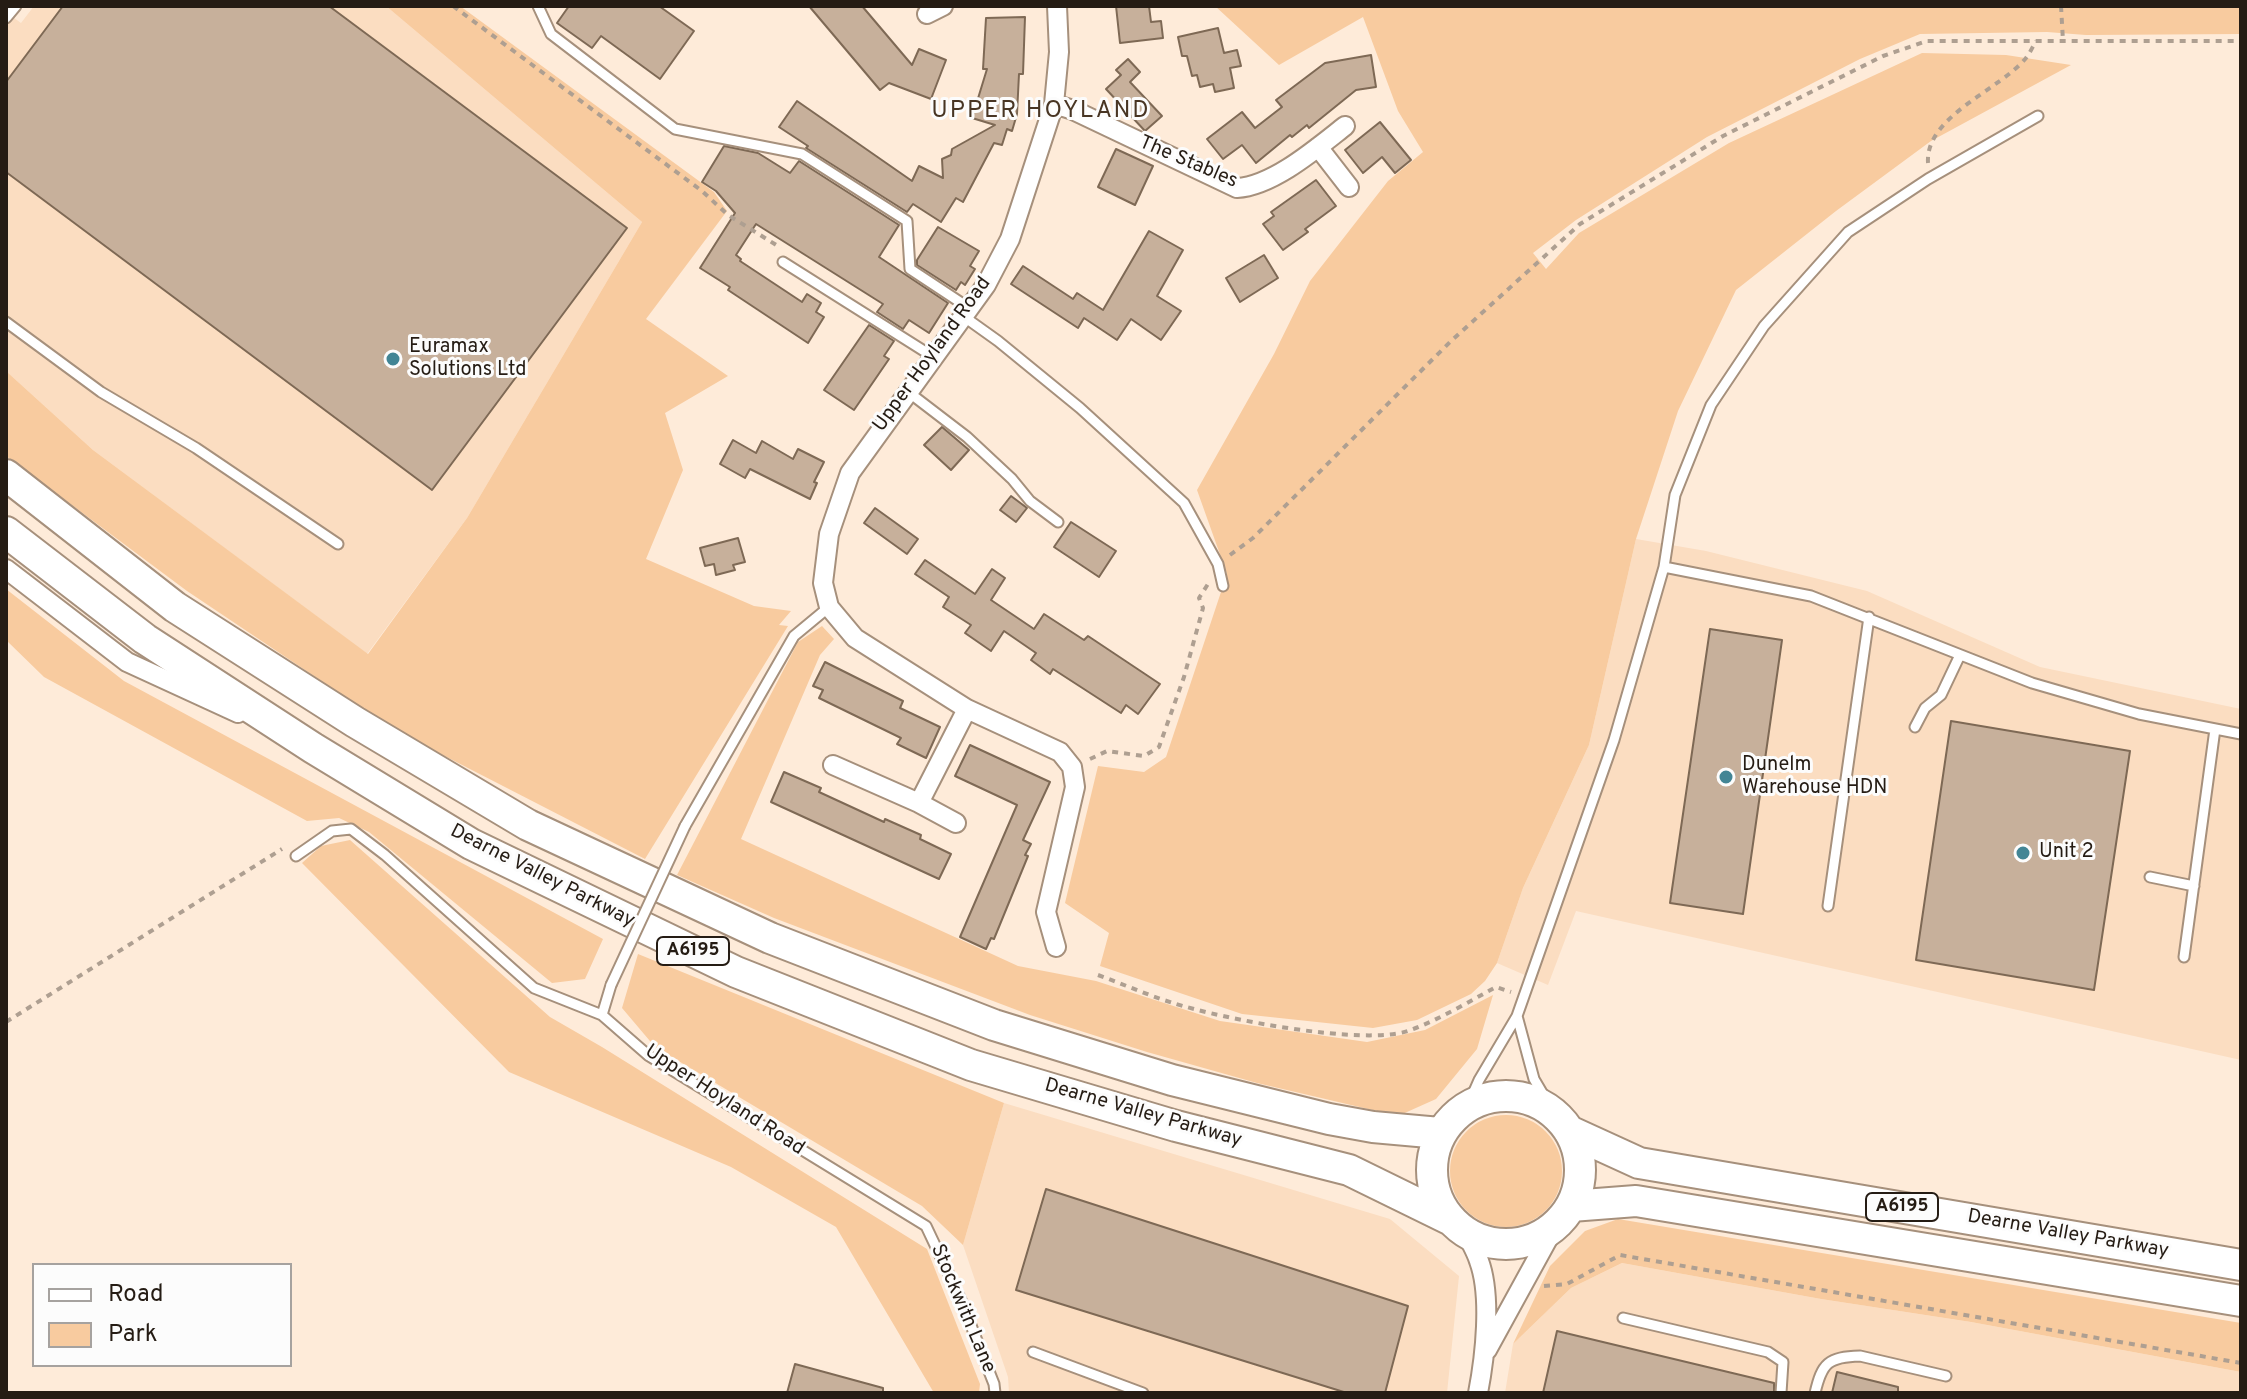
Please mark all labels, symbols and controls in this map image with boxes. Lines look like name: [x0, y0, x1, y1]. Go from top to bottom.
district label: UPPER HOYLAND: [931, 98, 1151, 126]
street label: The Stables: [1135, 131, 1241, 195]
street label: Upper Hoyland Road: [869, 273, 997, 437]
place label: Euramax Solutions Ltd: [409, 336, 526, 383]
marker: Euramax Solutions Ltd: [384, 350, 402, 368]
place label: Dunelm Warehouse HDN: [1742, 754, 1887, 801]
marker: Dunelm Warehouse HDN: [1717, 768, 1735, 786]
street label: Dearne Valley Parkway: [446, 820, 638, 934]
place label: Unit 2: [2039, 841, 2094, 865]
marker: Unit 2: [2014, 844, 2032, 862]
road number: A6195: [657, 937, 729, 965]
street label: Upper Hoyland Road: [640, 1040, 808, 1162]
street label: Dearne Valley Parkway: [1042, 1074, 1244, 1154]
road number: A6195: [1866, 1193, 1938, 1221]
street label: Dearne Valley Parkway: [1965, 1205, 2171, 1265]
street label: Stockwith Lane: [924, 1241, 1000, 1377]
legend: [32, 1263, 292, 1367]
text: Road: [108, 1280, 164, 1310]
text: Park: [108, 1320, 158, 1350]

